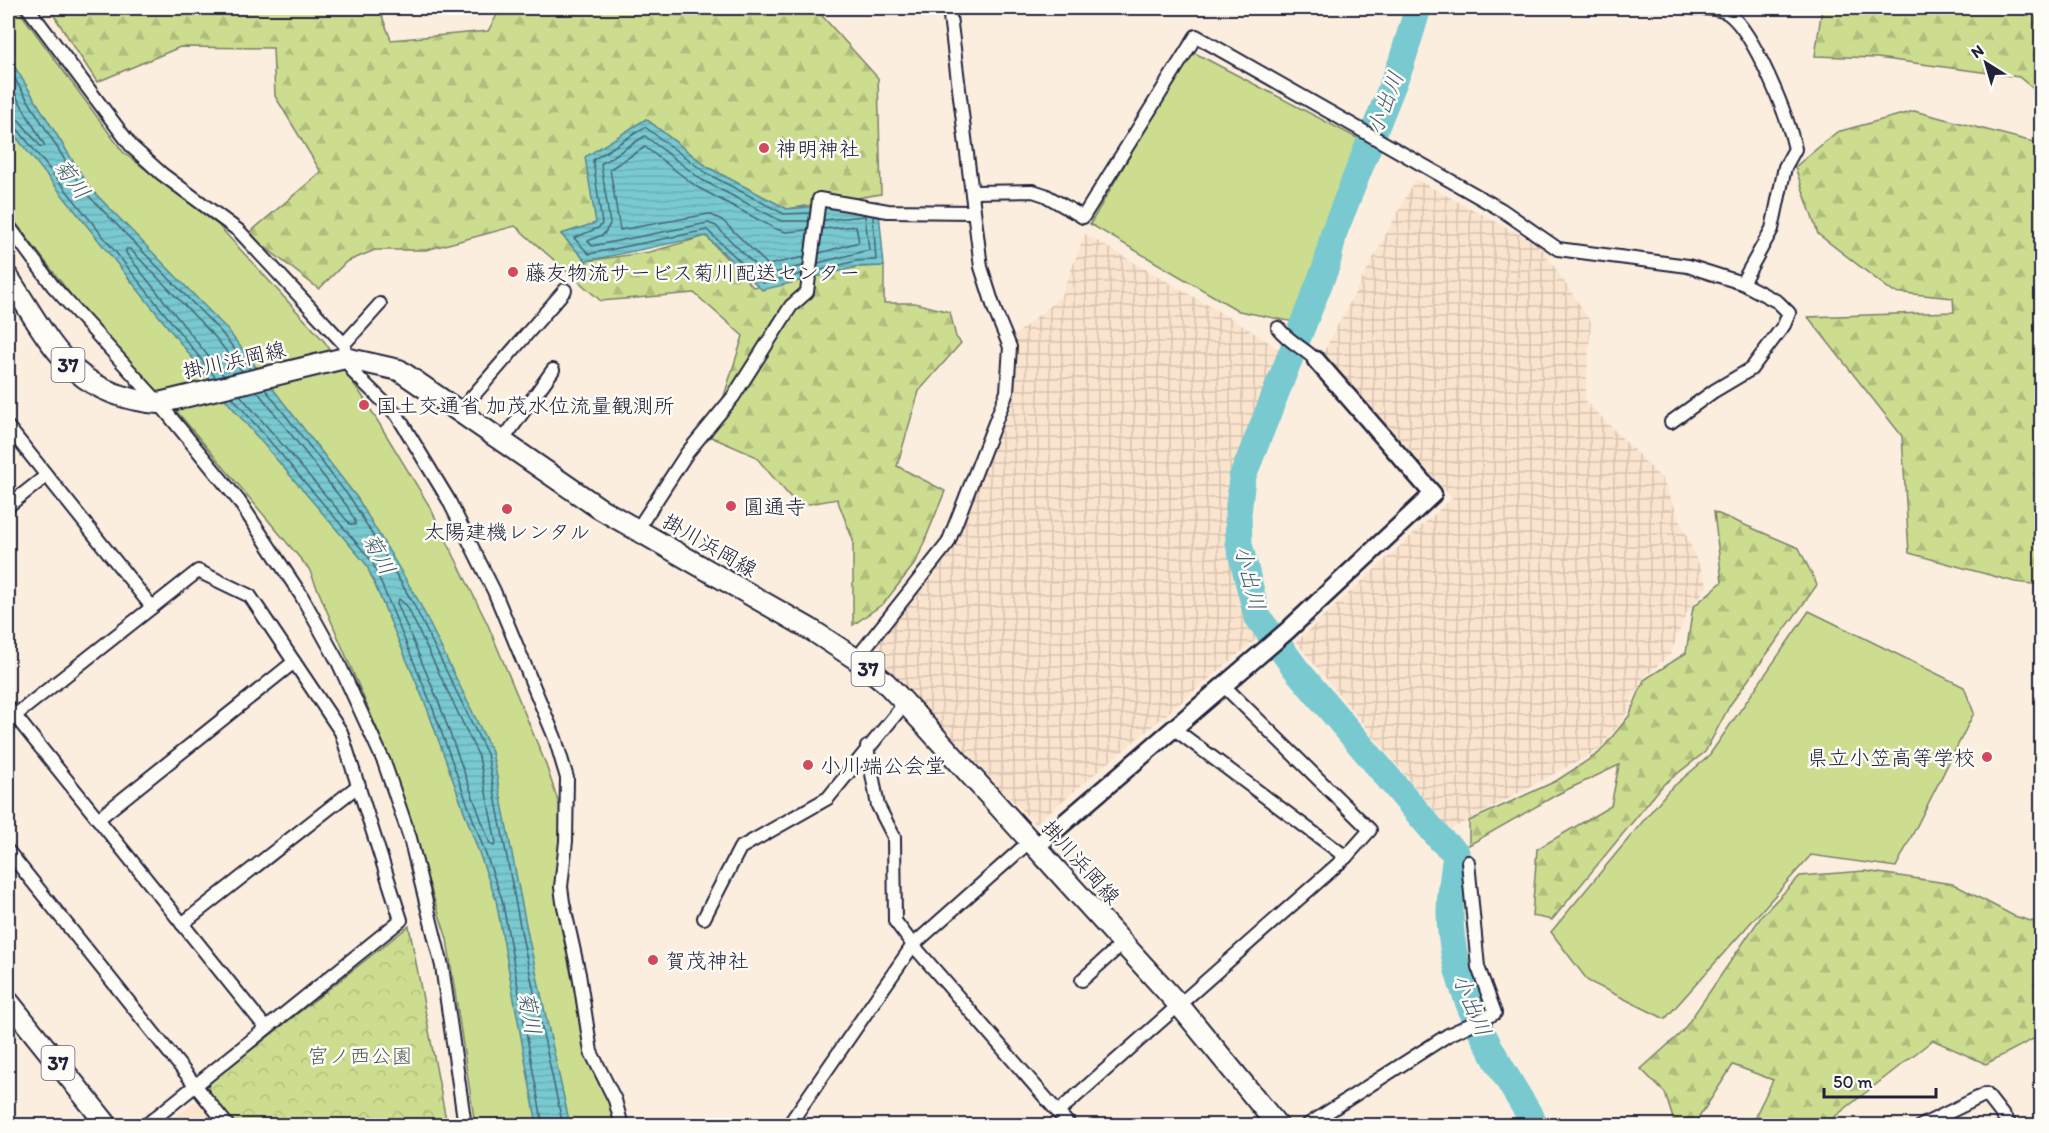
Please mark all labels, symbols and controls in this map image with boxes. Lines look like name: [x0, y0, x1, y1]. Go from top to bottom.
north arrow: [1956, 33, 2016, 93]
text: N: [1967, 41, 1987, 62]
water label: 小出川: [1361, 67, 1409, 139]
place label: 神明神社: [776, 136, 860, 161]
marker: 神明神社: [757, 141, 771, 155]
water label: 菊川: [48, 153, 96, 205]
place label: 藤友物流サービス菊川配送センター: [525, 260, 860, 285]
marker: 藤友物流サービス菊川配送センター: [506, 265, 520, 279]
street label: 掛川浜岡線: [180, 336, 288, 384]
road number: 37: [52, 348, 84, 382]
place label: 国土交通省 加茂水位流量観測所: [376, 393, 675, 418]
marker: 国土交通省 加茂水位流量観測所: [357, 398, 371, 412]
place label: 圓通寺: [743, 494, 806, 519]
marker: 圓通寺: [724, 499, 738, 513]
marker: 太陽建機レンタル: [500, 502, 514, 516]
street label: 掛川浜岡線: [658, 508, 762, 582]
place label: 太陽建機レンタル: [424, 519, 590, 544]
water label: 菊川: [357, 528, 401, 580]
water label: 小出川: [1229, 543, 1271, 613]
road number: 37: [852, 652, 884, 686]
place label: 県立小笠高等学校: [1807, 745, 1975, 770]
marker: 県立小笠高等学校: [1980, 750, 1994, 764]
place label: 小川端公会堂: [820, 753, 946, 778]
marker: 小川端公会堂: [801, 758, 815, 772]
street label: 掛川浜岡線: [1037, 815, 1125, 909]
place label: 賀茂神社: [665, 948, 749, 973]
marker: 賀茂神社: [646, 953, 660, 967]
water label: 小出川: [1447, 969, 1497, 1041]
water label: 菊川: [513, 989, 547, 1037]
park label: 宮ノ西公園: [308, 1043, 413, 1068]
road number: 37: [42, 1046, 74, 1080]
scale bar: [1824, 1061, 1936, 1099]
text: 50 m: [1833, 1071, 1873, 1093]

